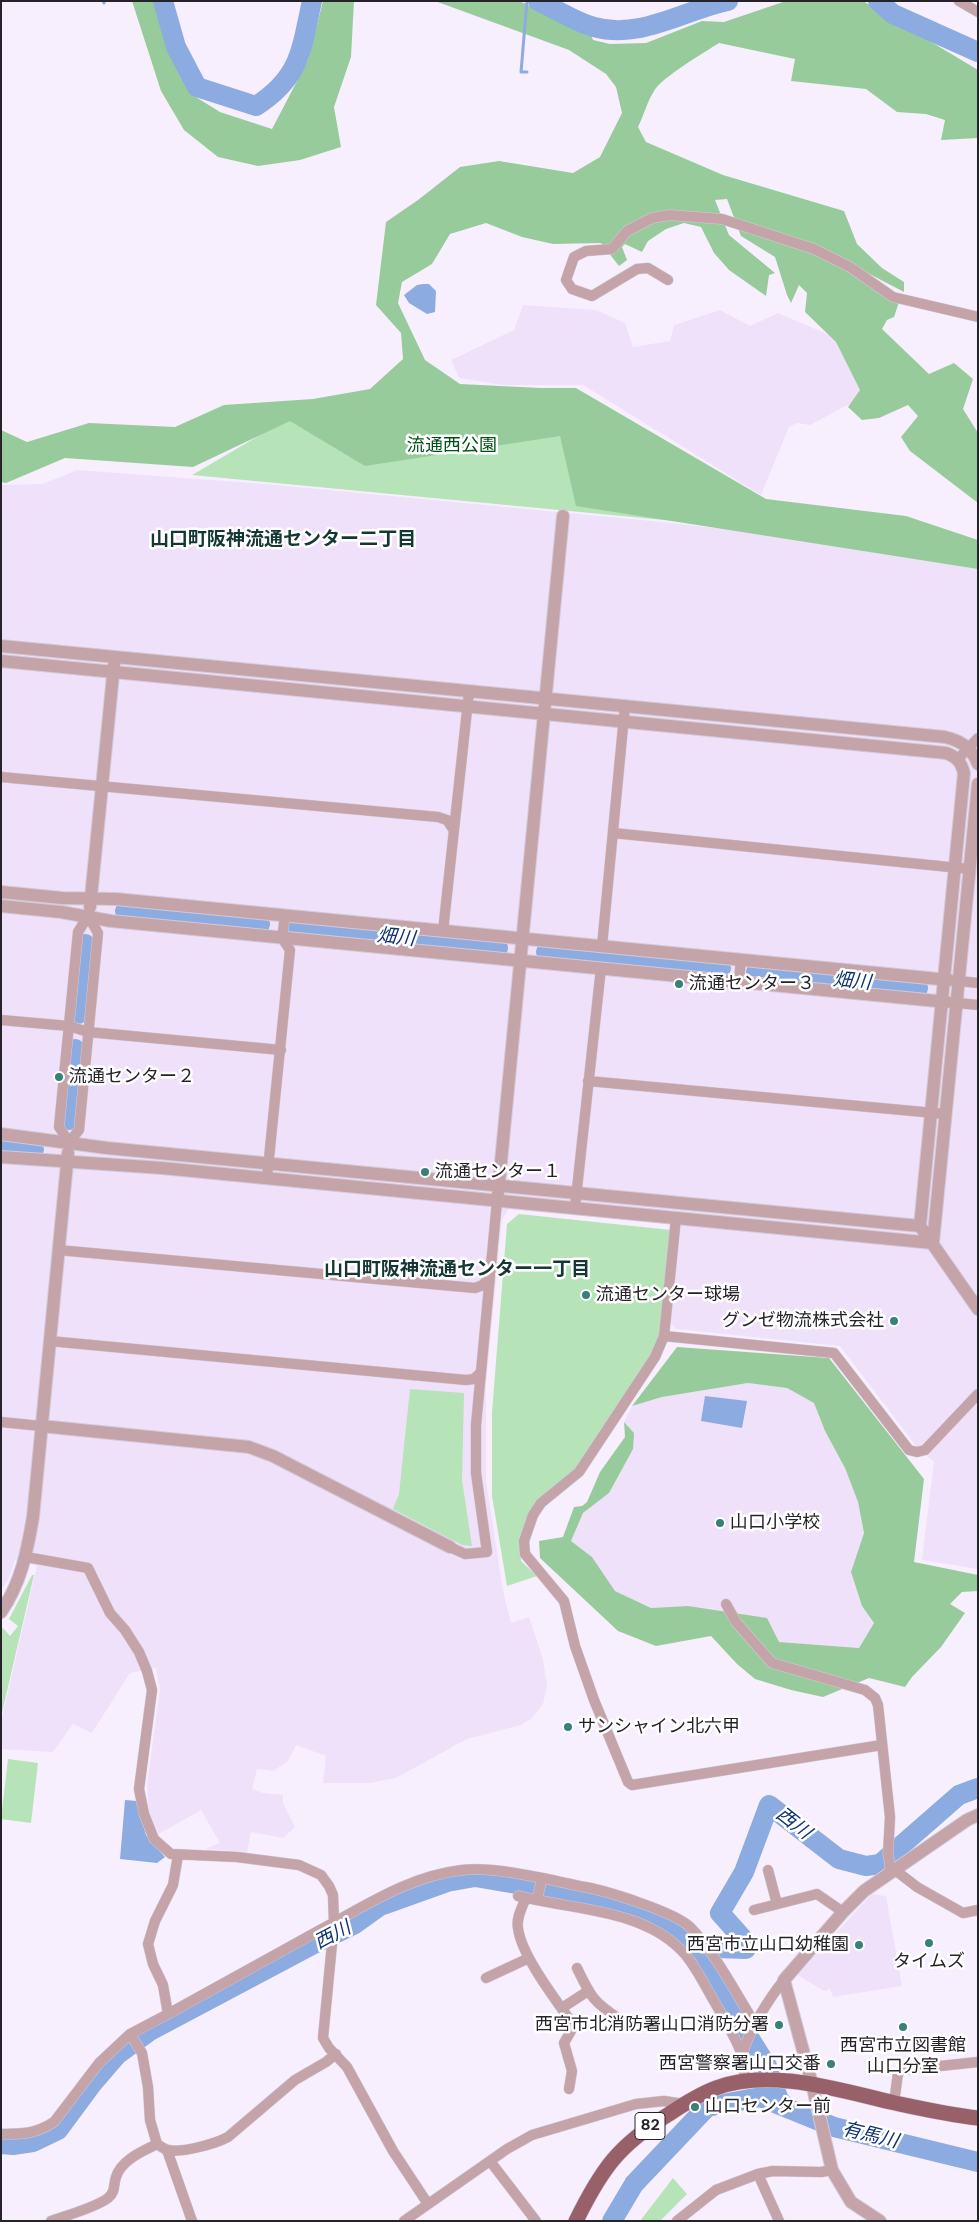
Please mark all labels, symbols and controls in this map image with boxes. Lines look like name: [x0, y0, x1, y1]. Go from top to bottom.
park label: 流通西公園: [407, 435, 497, 457]
district label: 山口町阪神流通センター二丁目: [150, 529, 416, 551]
water label: 畑川: [376, 925, 416, 951]
water label: 畑川: [832, 969, 872, 995]
place label: 流通センター３: [689, 973, 815, 995]
marker: 流通センター３: [673, 978, 685, 990]
place label: 流通センター２: [69, 1066, 195, 1088]
marker: 流通センター２: [53, 1071, 65, 1083]
place label: 流通センター１: [435, 1161, 561, 1183]
marker: 流通センター１: [419, 1166, 431, 1178]
district label: 山口町阪神流通センター一丁目: [324, 1259, 590, 1281]
place label: 流通センター球場: [596, 1284, 740, 1306]
marker: 流通センター球場: [580, 1289, 592, 1301]
place label: グンゼ物流株式会社: [722, 1310, 884, 1332]
marker: グンゼ物流株式会社: [888, 1315, 900, 1327]
place label: 山口小学校: [730, 1512, 820, 1534]
marker: 山口小学校: [714, 1517, 726, 1529]
place label: サンシャイン北六甲: [578, 1716, 740, 1738]
marker: サンシャイン北六甲: [562, 1721, 574, 1733]
water label: 西川: [771, 1803, 815, 1845]
water label: 西川: [311, 1917, 355, 1955]
place label: 西宮市立山口幼稚園: [687, 1934, 849, 1956]
marker: タイムズ: [923, 1937, 935, 1949]
marker: 西宮市立山口幼稚園: [853, 1939, 865, 1951]
place label: タイムズ: [893, 1951, 965, 1973]
place label: 西宮市北消防署山口消防分署: [535, 2014, 769, 2036]
marker: 西宮市北消防署山口消防分署: [773, 2019, 785, 2031]
marker: 西宮市立図書館 山口分室: [897, 2021, 909, 2033]
place label: 西宮市立図書館 山口分室: [840, 2035, 966, 2078]
place label: 西宮警察署山口交番: [659, 2053, 821, 2075]
marker: 西宮警察署山口交番: [825, 2058, 837, 2070]
place label: 山口センター前: [705, 2096, 831, 2118]
marker: 山口センター前: [689, 2101, 701, 2113]
road number: 82: [635, 2112, 665, 2140]
water label: 有馬川: [840, 2118, 900, 2154]

